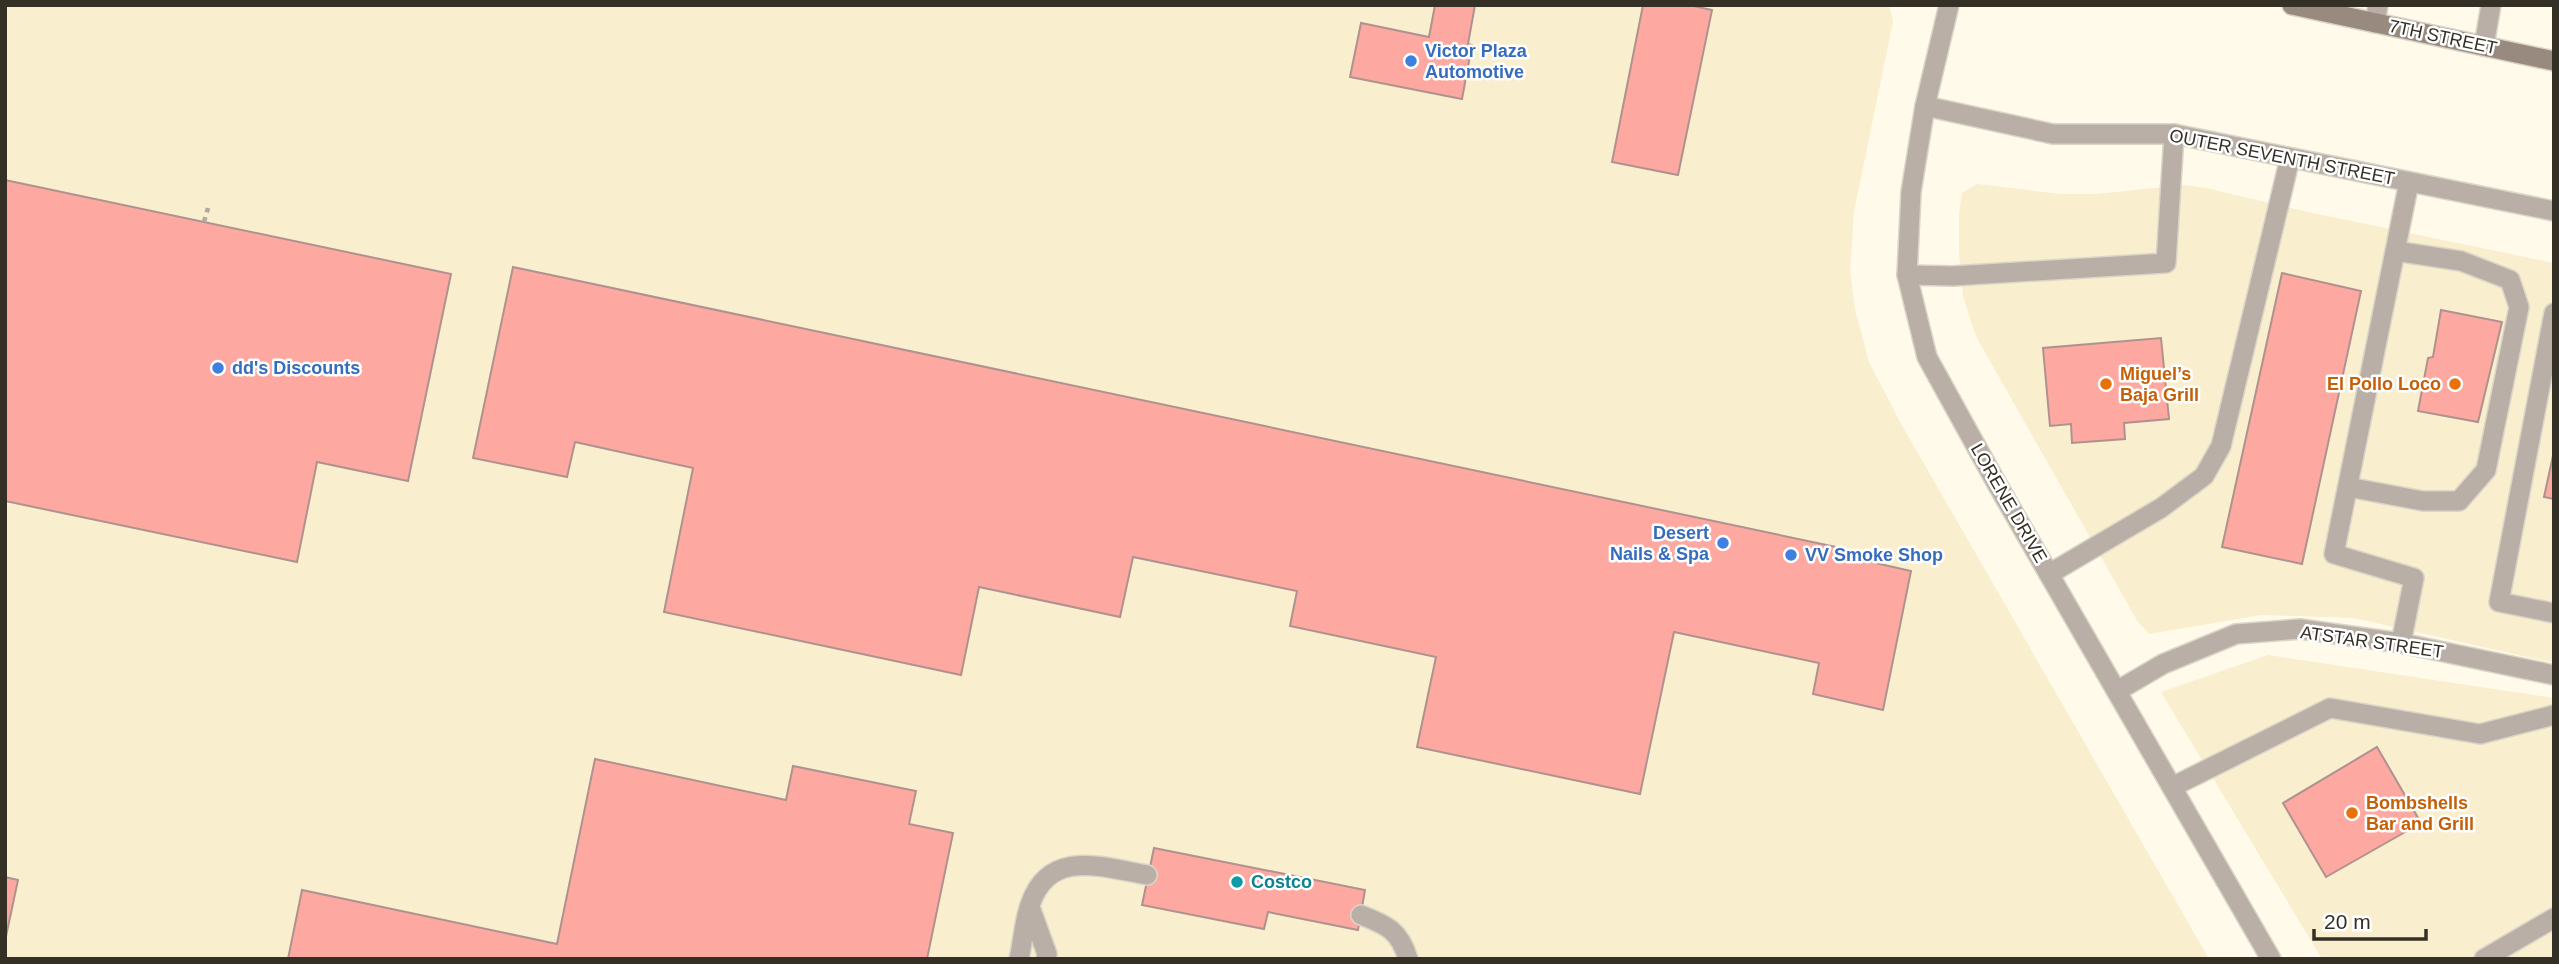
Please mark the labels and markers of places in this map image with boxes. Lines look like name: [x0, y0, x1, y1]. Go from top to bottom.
place label: Victor Plaza Automotive: [1425, 41, 1528, 82]
marker: Victor Plaza Automotive: [1403, 53, 1419, 69]
place label: dd's Discounts: [232, 358, 360, 378]
marker: dd's Discounts: [210, 360, 226, 376]
place label: Miguel’s Baja Grill: [2120, 364, 2199, 405]
place label: El Pollo Loco: [2327, 374, 2441, 394]
marker: Miguel’s Baja Grill: [2098, 376, 2114, 392]
marker: El Pollo Loco: [2447, 376, 2463, 392]
place label: Desert Nails & Spa: [1610, 523, 1710, 564]
marker: Desert Nails & Spa: [1715, 535, 1731, 551]
place label: VV Smoke Shop: [1805, 545, 1943, 565]
marker: VV Smoke Shop: [1783, 547, 1799, 563]
place label: Bombshells Bar and Grill: [2366, 793, 2474, 834]
marker: Bombshells Bar and Grill: [2344, 805, 2360, 821]
place label: Costco: [1251, 872, 1312, 892]
marker: Costco: [1229, 874, 1245, 890]

